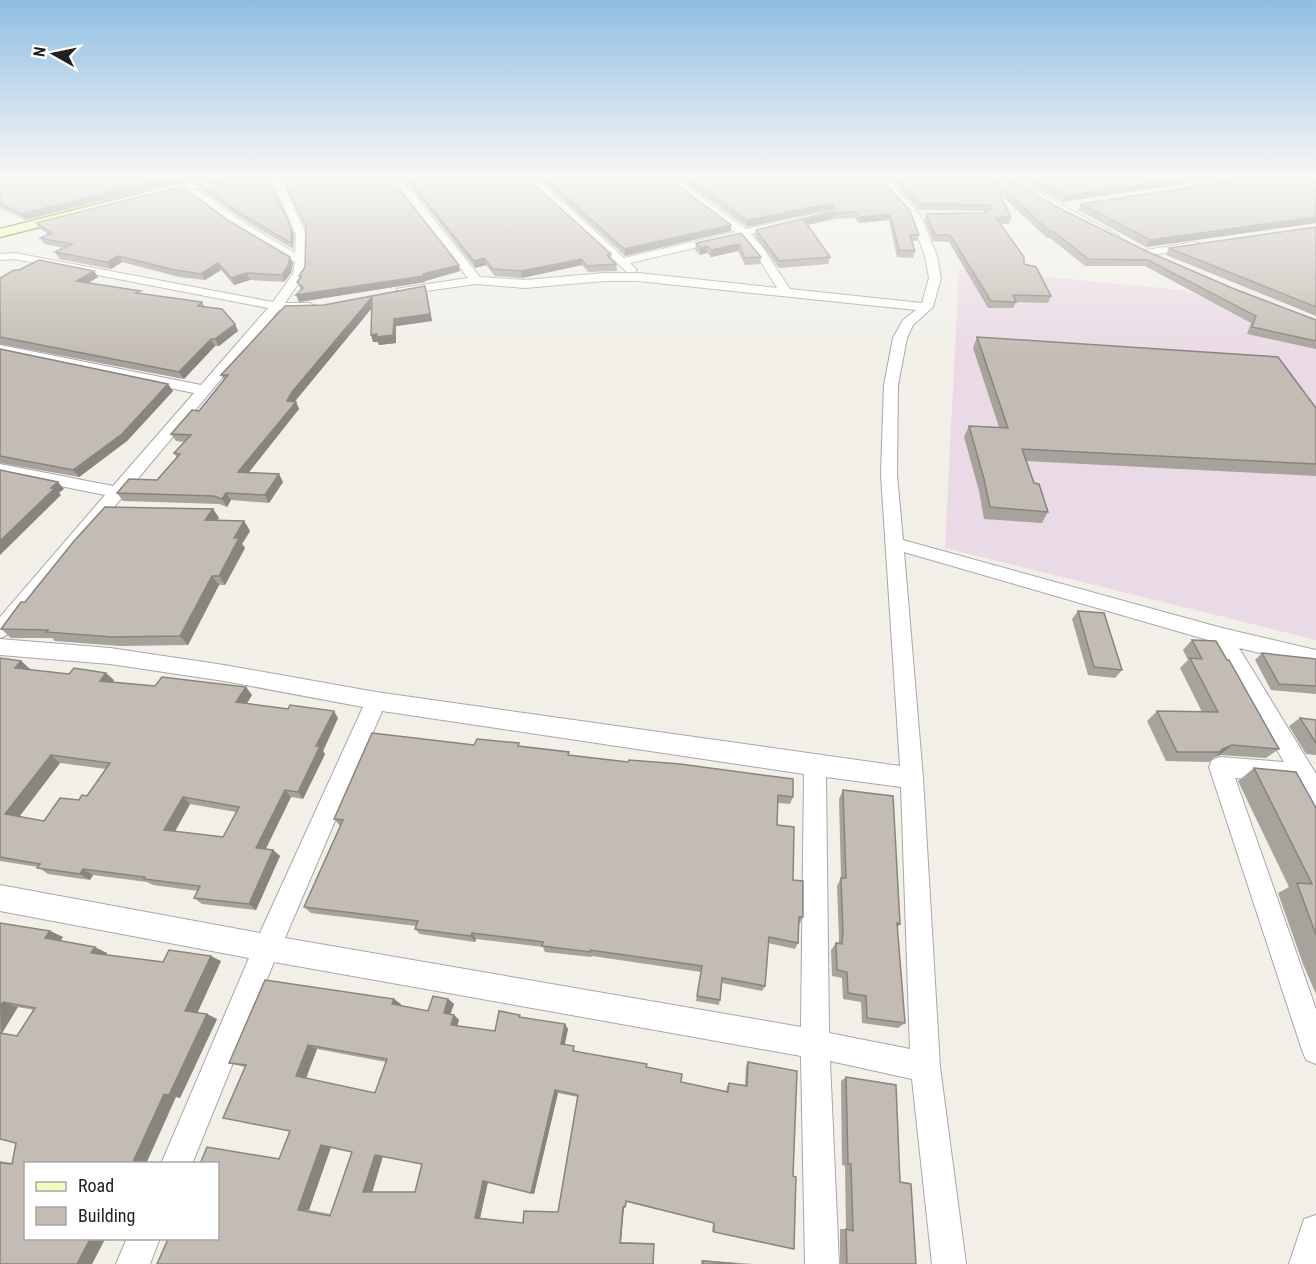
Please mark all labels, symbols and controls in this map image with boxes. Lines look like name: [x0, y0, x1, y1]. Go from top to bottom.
north arrow: [24, 24, 84, 84]
text: N: [30, 45, 50, 58]
legend: [24, 1162, 219, 1240]
text: Road: [78, 1175, 114, 1196]
text: Building: [78, 1205, 135, 1226]

